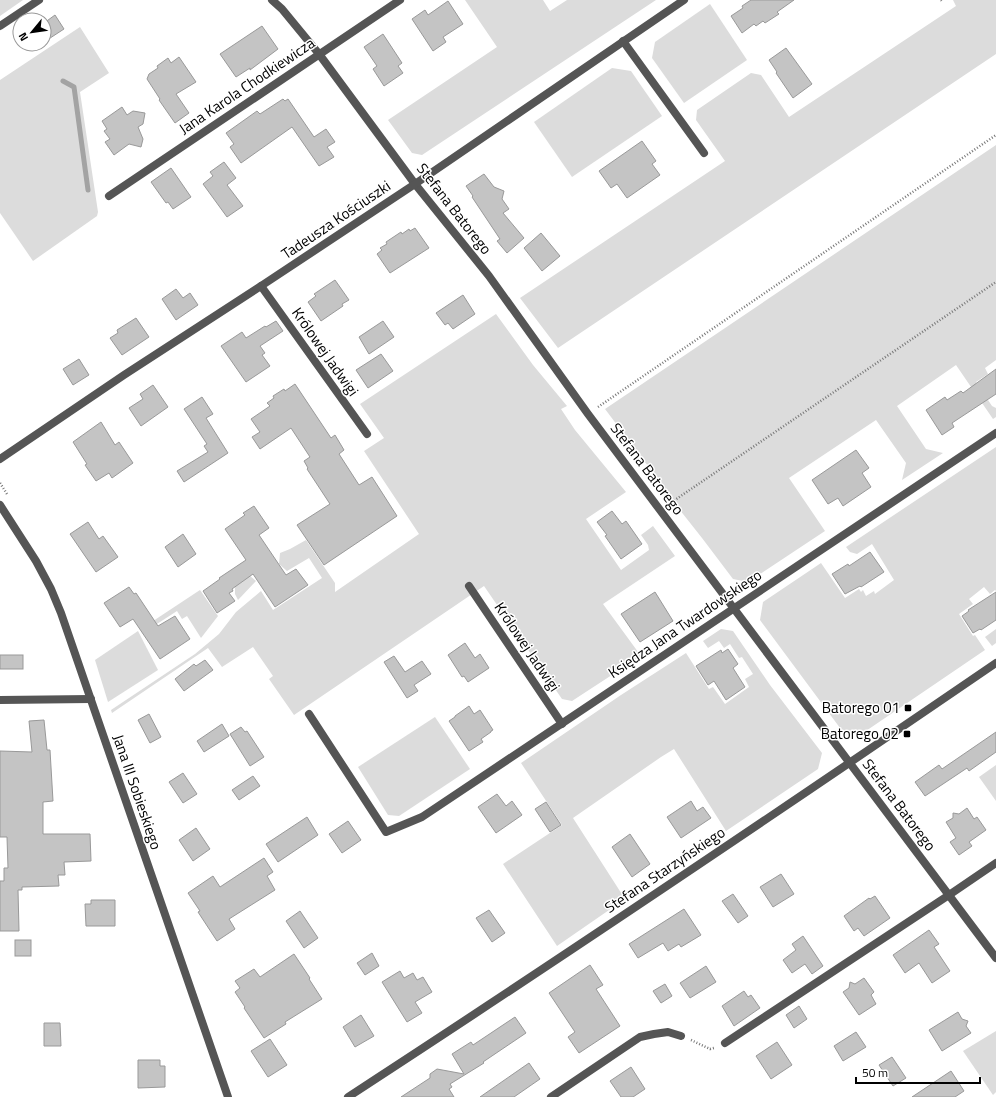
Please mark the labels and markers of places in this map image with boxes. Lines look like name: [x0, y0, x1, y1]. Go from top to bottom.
place label: Batorego 01: [822, 696, 900, 719]
marker: Batorego 01: [903, 703, 913, 713]
place label: Batorego 02: [821, 722, 899, 745]
marker: Batorego 02: [902, 729, 912, 739]

